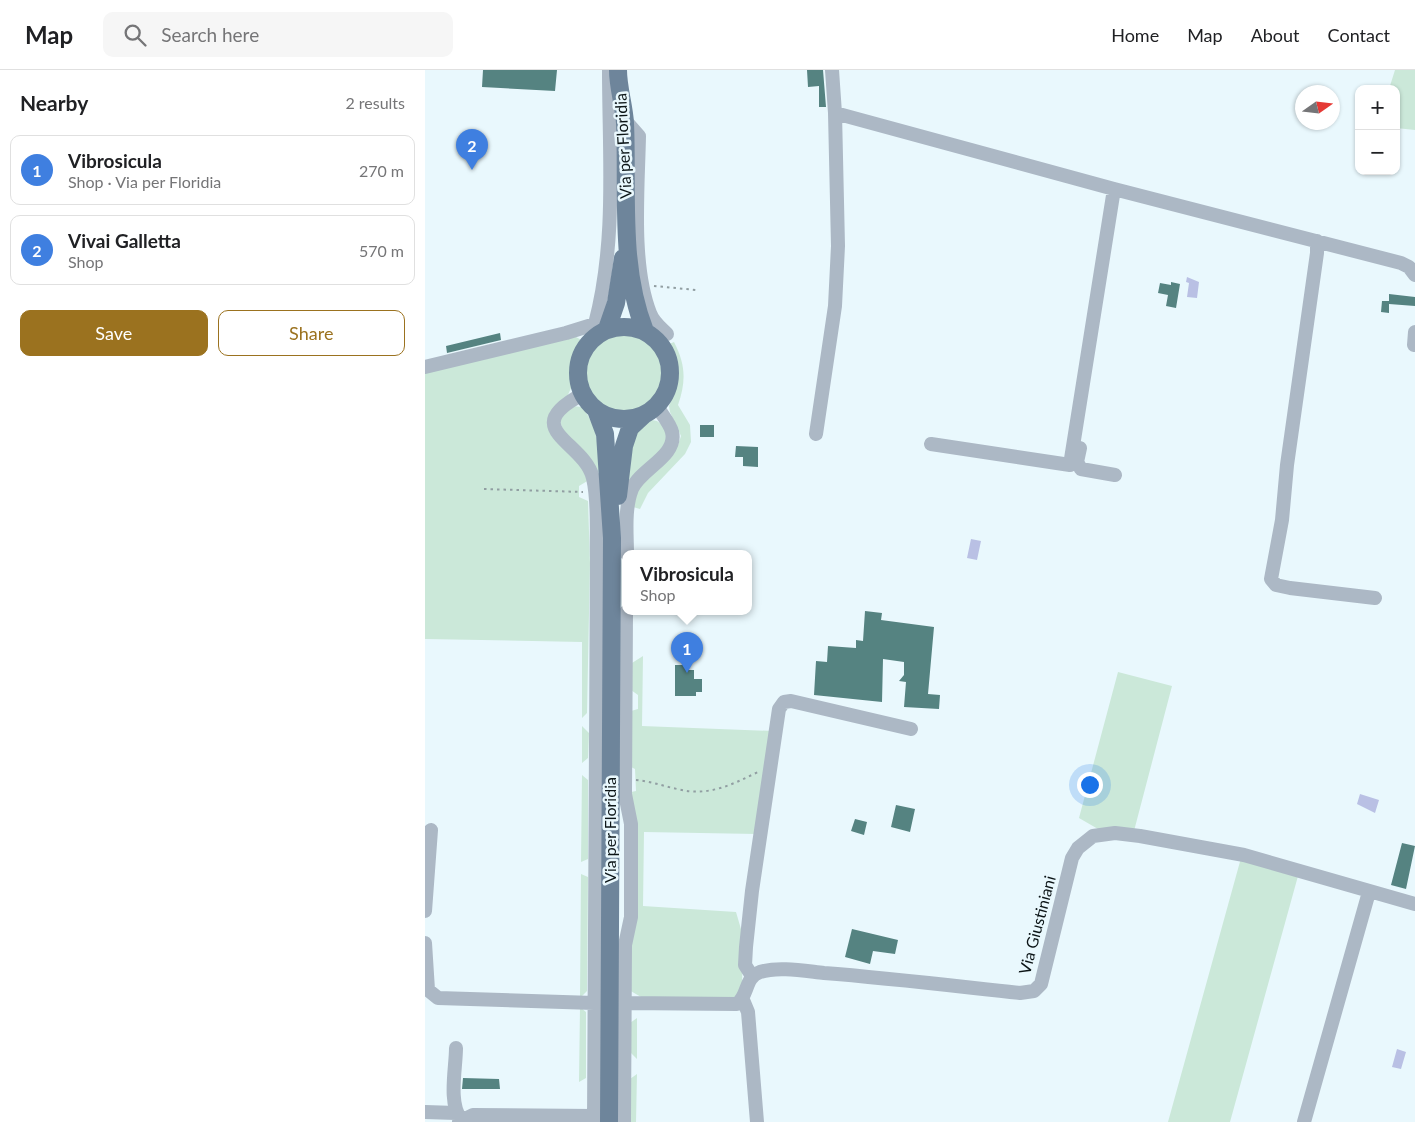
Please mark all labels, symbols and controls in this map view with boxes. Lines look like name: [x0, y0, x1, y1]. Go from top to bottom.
search box: [103, 12, 453, 57]
text: Map: [25, 20, 73, 49]
icon: search: [121, 21, 149, 49]
text: Search here: [161, 23, 259, 46]
text: Home: [1111, 24, 1159, 46]
text: Map: [1187, 24, 1223, 46]
text: About: [1251, 24, 1300, 46]
text: Contact: [1328, 24, 1390, 46]
north arrow: [1295, 85, 1340, 130]
map controls: [1355, 85, 1400, 175]
button: +: [1355, 85, 1400, 130]
text: Nearby: [20, 90, 88, 115]
text: 2 results: [345, 93, 405, 112]
street label: Via per Floridia: [610, 93, 635, 199]
pin: 2: [456, 129, 488, 170]
button: −: [1355, 130, 1400, 175]
text: Vibrosicula: [68, 149, 162, 172]
text: 1: [32, 161, 42, 180]
text: 270 m: [359, 161, 404, 180]
text: Shop · Via per Floridia: [68, 172, 221, 191]
text: Vivai Galletta: [68, 229, 181, 252]
text: 2: [32, 241, 42, 260]
text: 570 m: [359, 241, 404, 260]
text: Shop: [68, 252, 104, 271]
button: Save: [20, 310, 208, 356]
button: Share: [218, 310, 405, 356]
popup: [622, 550, 752, 615]
text: Vibrosicula: [640, 562, 734, 585]
text: Shop: [640, 585, 676, 604]
pin: 1: [671, 632, 703, 673]
your location: [1077, 772, 1103, 798]
street label: Via per Floridia: [600, 777, 619, 883]
street label: Via Giustiniani: [1014, 873, 1059, 976]

